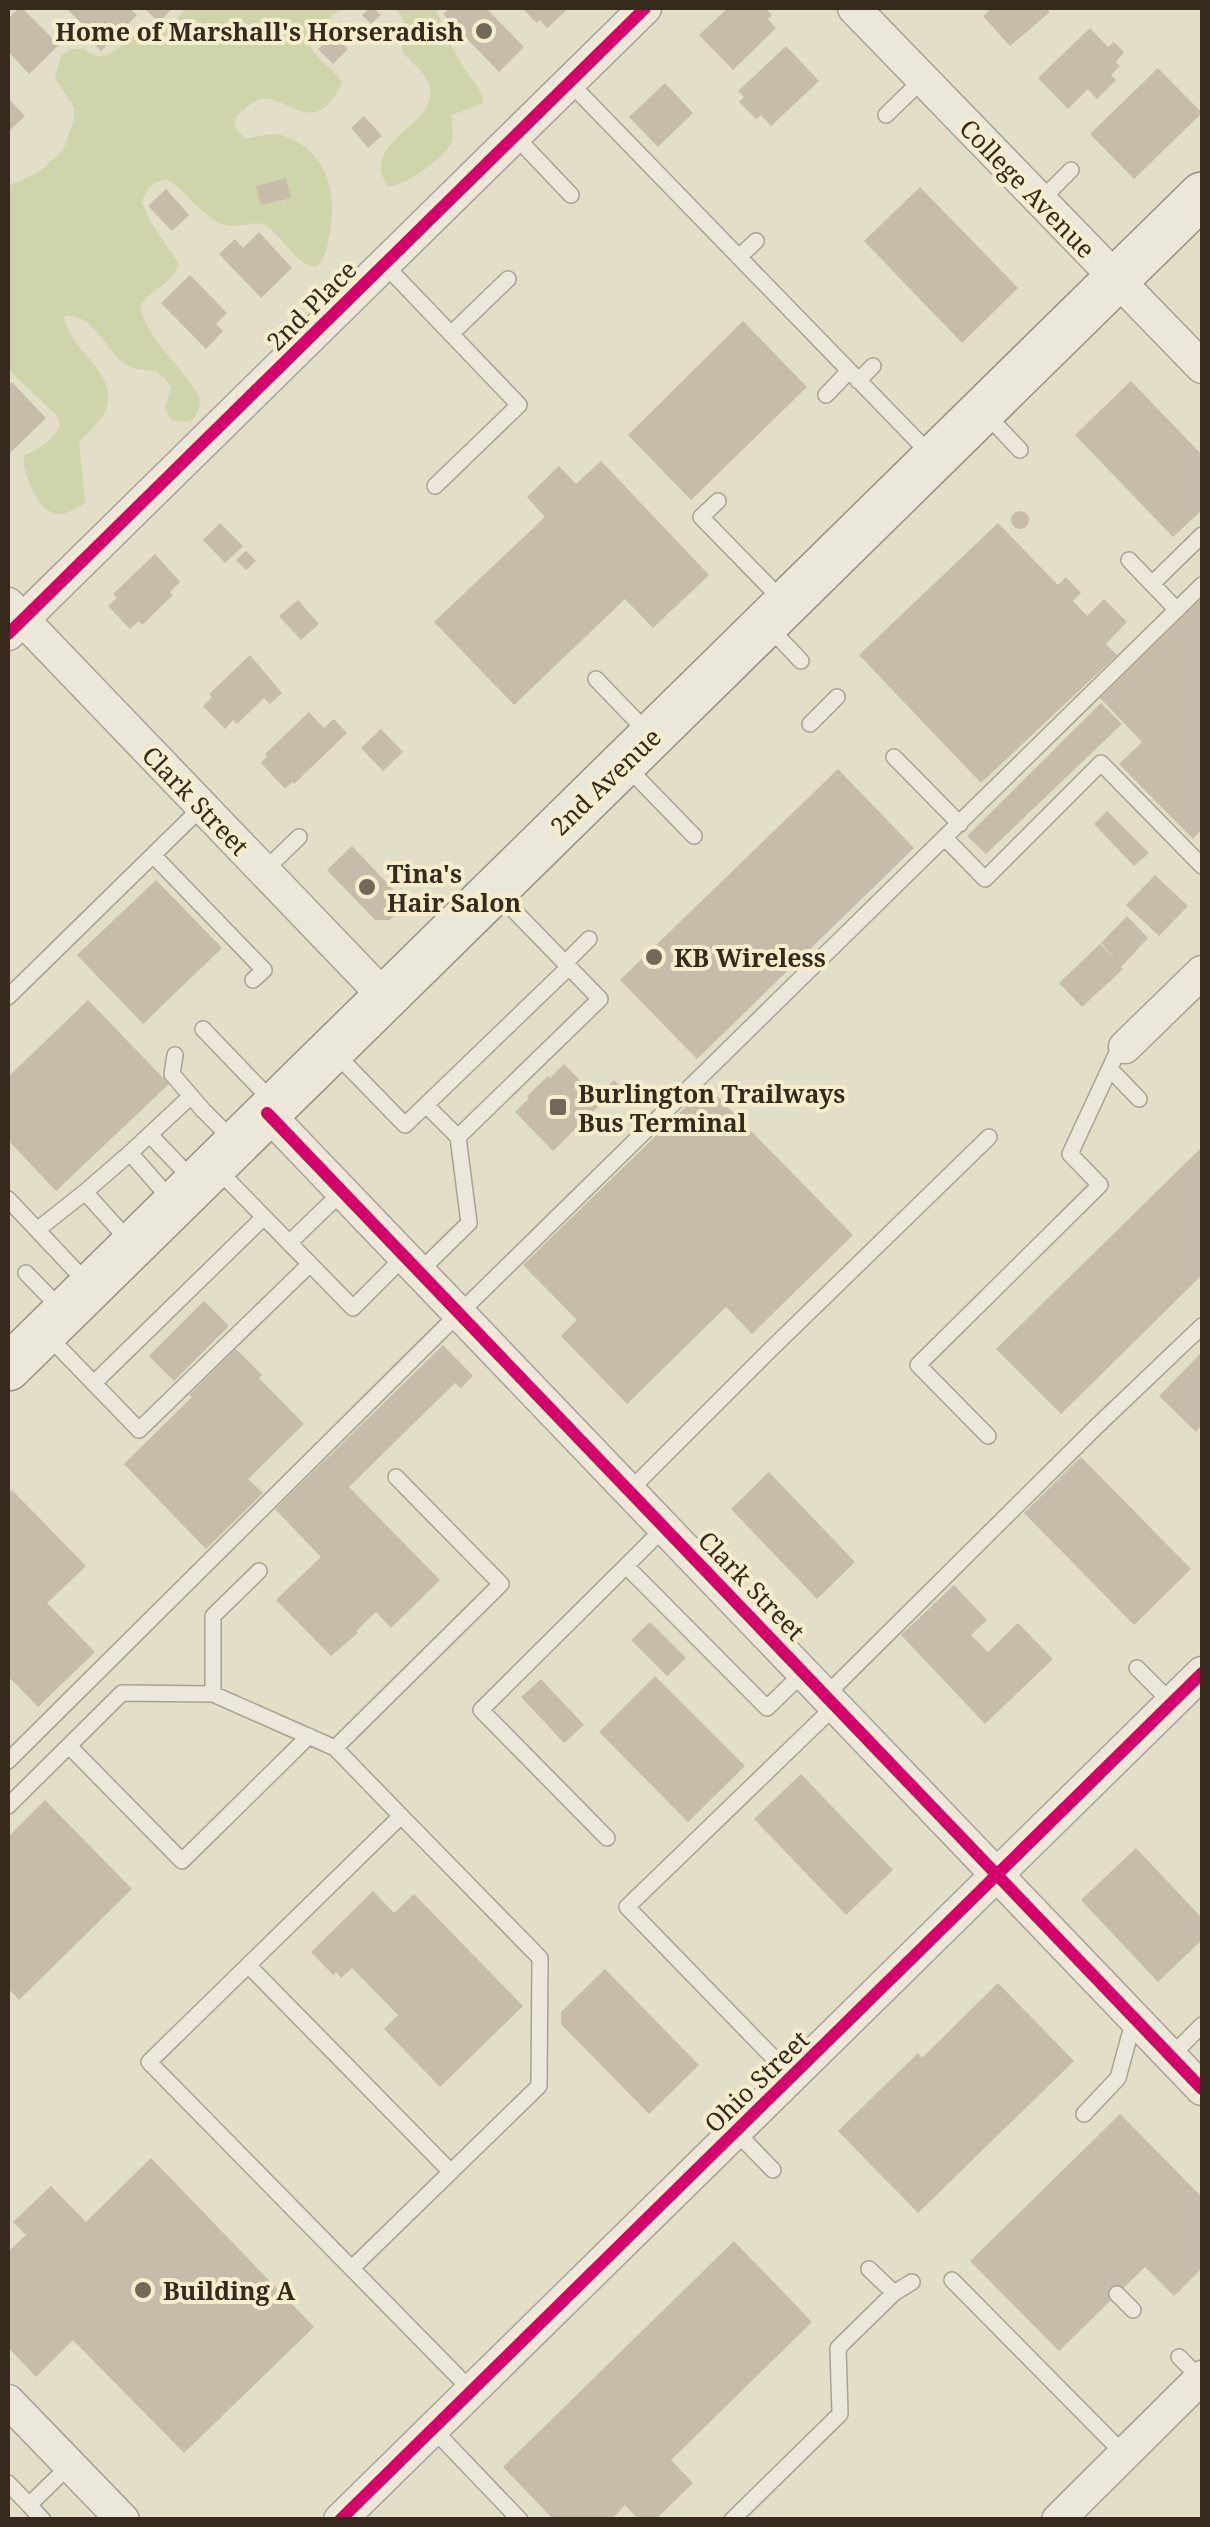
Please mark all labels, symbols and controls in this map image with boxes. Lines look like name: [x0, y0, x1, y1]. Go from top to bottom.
place label: Home of Marshall's Horseradish: [55, 14, 464, 48]
marker: Home of Marshall's Horseradish: [473, 20, 495, 42]
street label: College Avenue: [953, 111, 1103, 265]
street label: 2nd Place: [258, 252, 364, 358]
street label: 2nd Avenue: [542, 720, 668, 842]
street label: Clark Street: [135, 738, 257, 862]
place label: Tina's Hair Salon: [387, 856, 521, 919]
marker: Tina's Hair Salon: [356, 876, 378, 898]
place label: KB Wireless: [674, 940, 826, 974]
marker: KB Wireless: [643, 946, 665, 968]
place label: Burlington Trailways Bus Terminal: [578, 1076, 845, 1139]
marker: Burlington Trailways Bus Terminal: [547, 1096, 569, 1118]
street label: Clark Street: [691, 1523, 813, 1647]
street label: Ohio Street: [696, 2022, 816, 2139]
place label: Building A: [163, 2273, 295, 2307]
marker: Building A: [132, 2279, 154, 2301]

